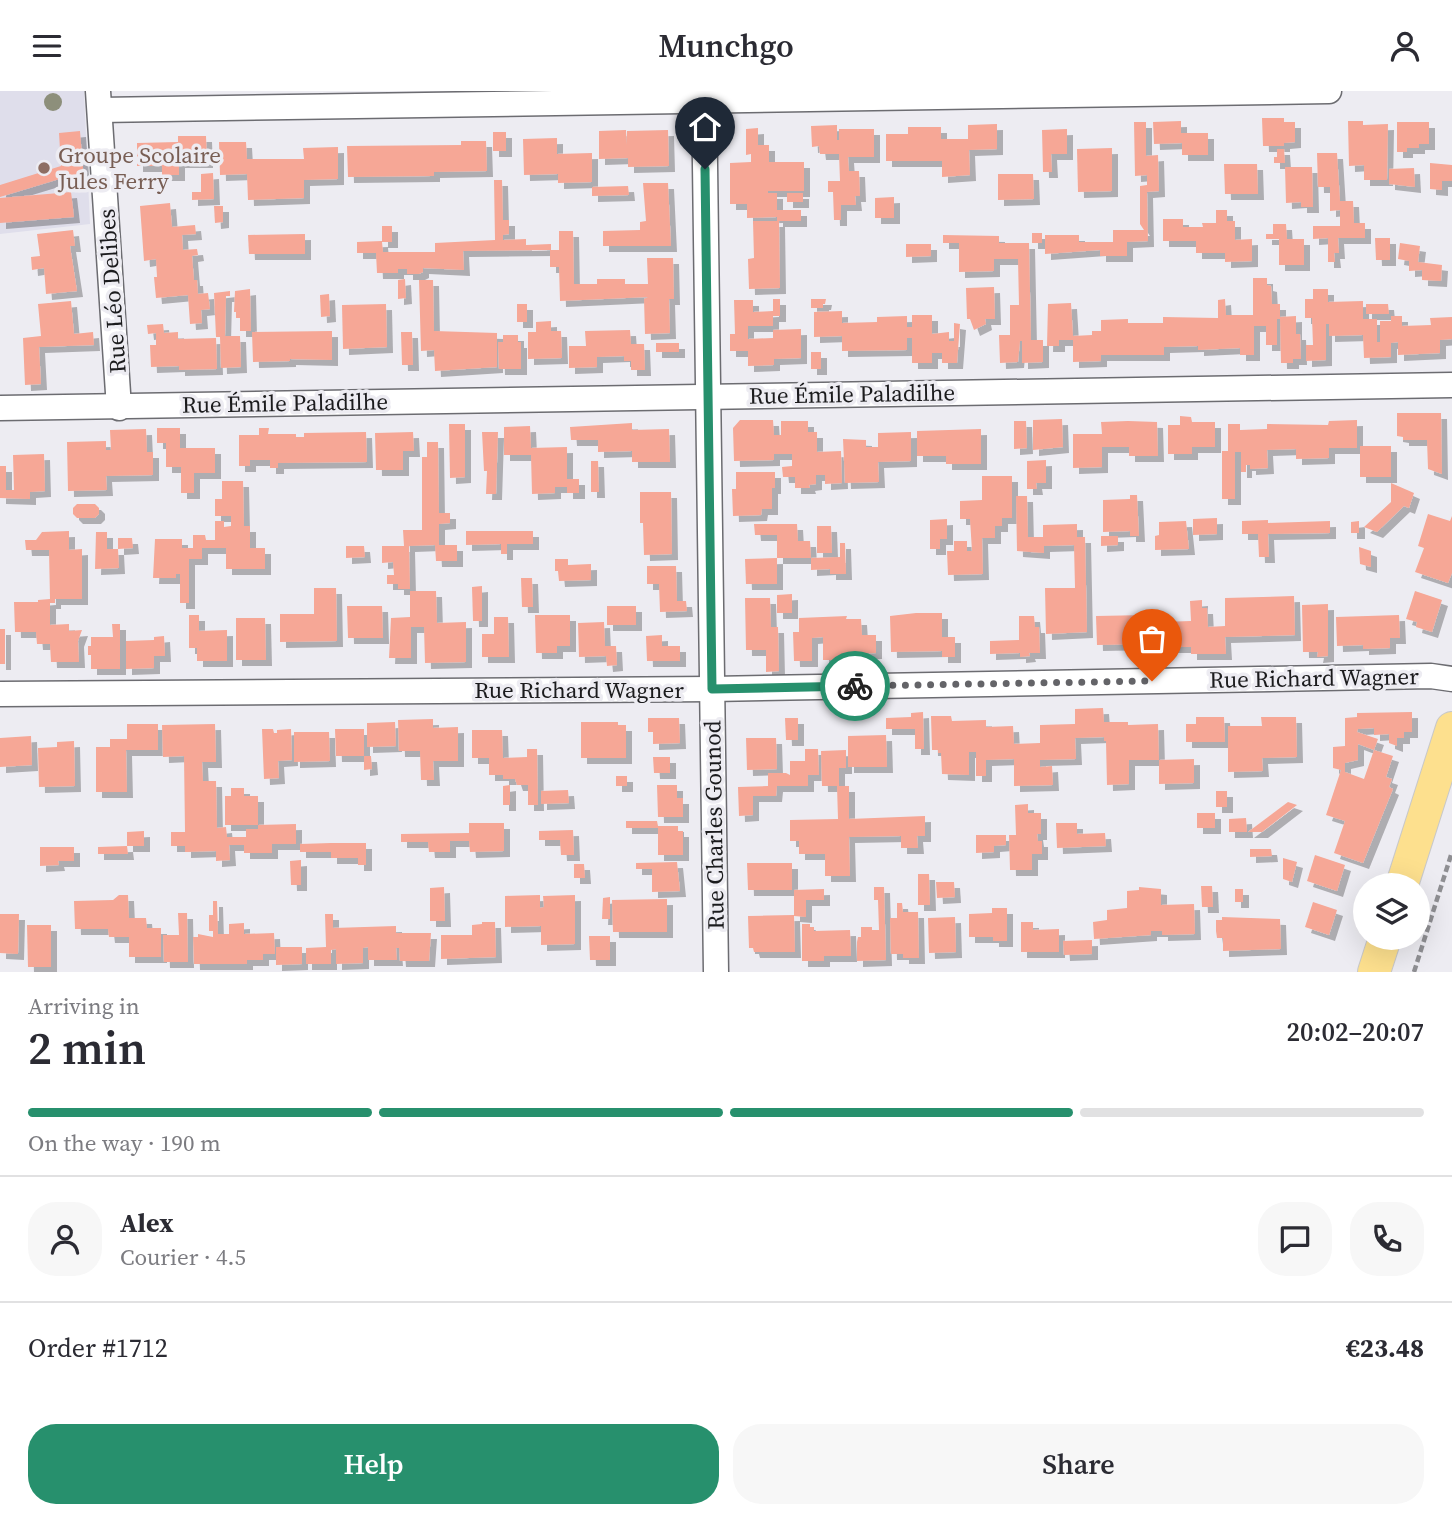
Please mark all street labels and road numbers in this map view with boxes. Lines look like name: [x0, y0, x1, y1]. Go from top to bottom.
street label: Rue Léo Delibes: [90, 208, 134, 374]
street label: Rue Émile Paladilhe: [749, 376, 955, 412]
street label: Rue Émile Paladilhe: [182, 385, 388, 421]
street label: Rue Richard Wagner: [1209, 660, 1419, 696]
street label: Rue Richard Wagner: [474, 674, 684, 706]
street label: Rue Charles Gounod: [696, 720, 732, 930]

